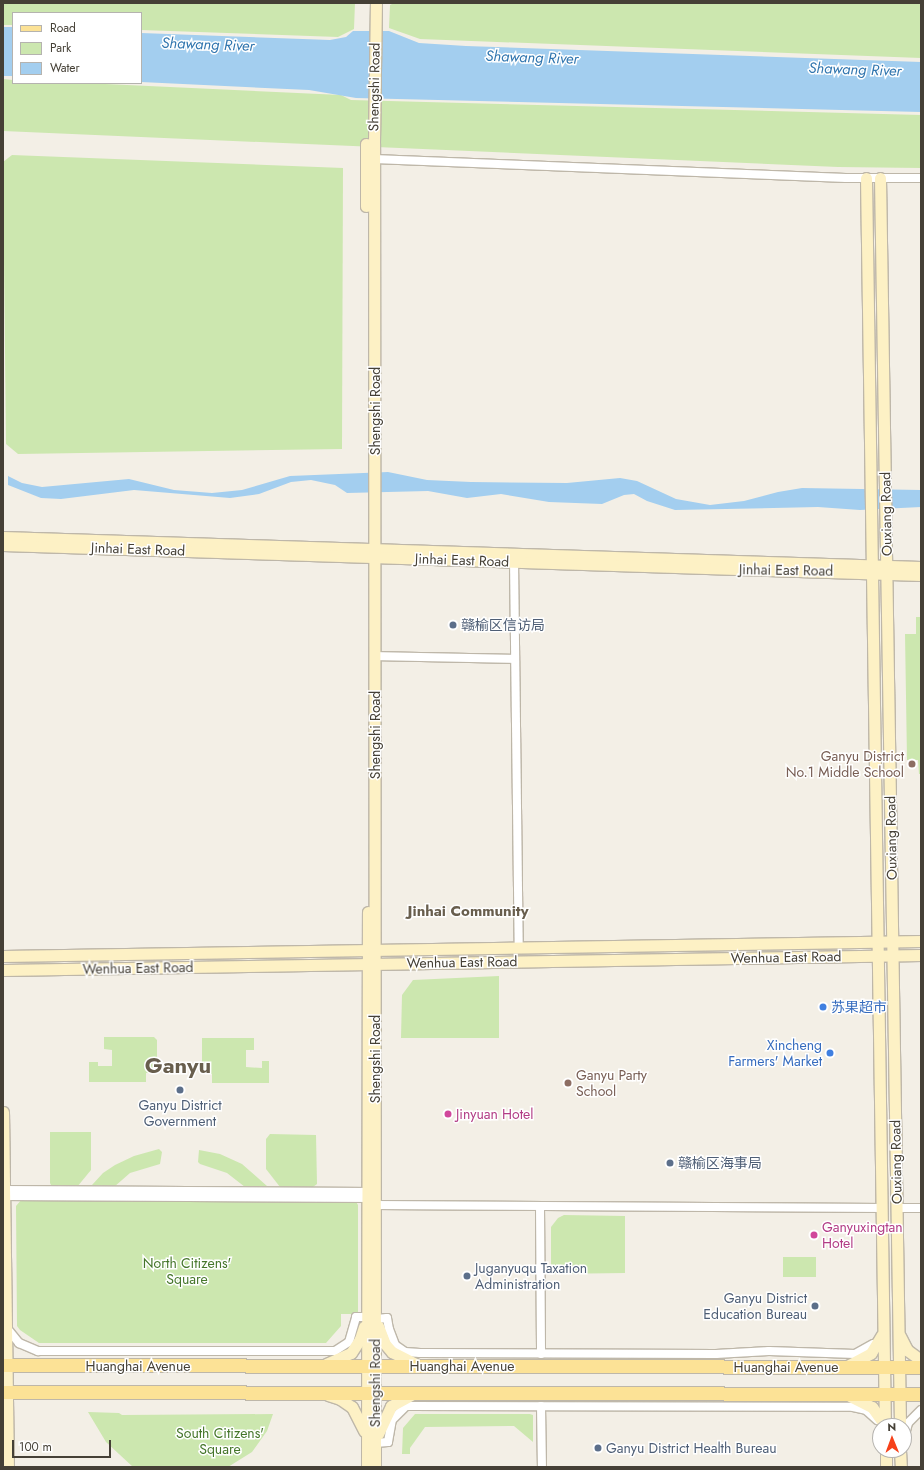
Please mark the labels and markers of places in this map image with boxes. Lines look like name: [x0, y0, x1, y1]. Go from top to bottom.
place label: 赣榆区信访局: [461, 617, 545, 633]
marker: 赣榆区信访局: [448, 620, 458, 630]
place label: Ganyu District No.1 Middle School: [786, 748, 904, 780]
marker: Ganyu District No.1 Middle School: [907, 759, 917, 769]
place label: 苏果超市: [831, 999, 887, 1015]
marker: 苏果超市: [818, 1002, 828, 1012]
place label: Xincheng Farmers' Market: [728, 1037, 822, 1070]
marker: Xincheng Farmers' Market: [825, 1048, 835, 1058]
place label: Ganyu Party School: [576, 1067, 647, 1100]
marker: Ganyu Party School: [563, 1078, 573, 1088]
marker: Ganyu District Government: [175, 1085, 185, 1095]
place label: Ganyu District Government: [138, 1097, 222, 1130]
place label: Jinyuan Hotel: [456, 1106, 534, 1122]
marker: Jinyuan Hotel: [443, 1109, 453, 1119]
place label: 赣榆区海事局: [678, 1155, 762, 1171]
marker: 赣榆区海事局: [665, 1158, 675, 1168]
place label: Ganyuxingtan Hotel: [822, 1219, 903, 1252]
marker: Ganyuxingtan Hotel: [809, 1230, 819, 1240]
place label: Juganyuqu Taxation Administration: [475, 1260, 587, 1292]
marker: Juganyuqu Taxation Administration: [462, 1271, 472, 1281]
place label: Ganyu District Education Bureau: [703, 1290, 807, 1322]
marker: Ganyu District Education Bureau: [810, 1301, 820, 1311]
place label: Ganyu District Health Bureau: [606, 1440, 777, 1456]
marker: Ganyu District Health Bureau: [593, 1443, 603, 1453]

